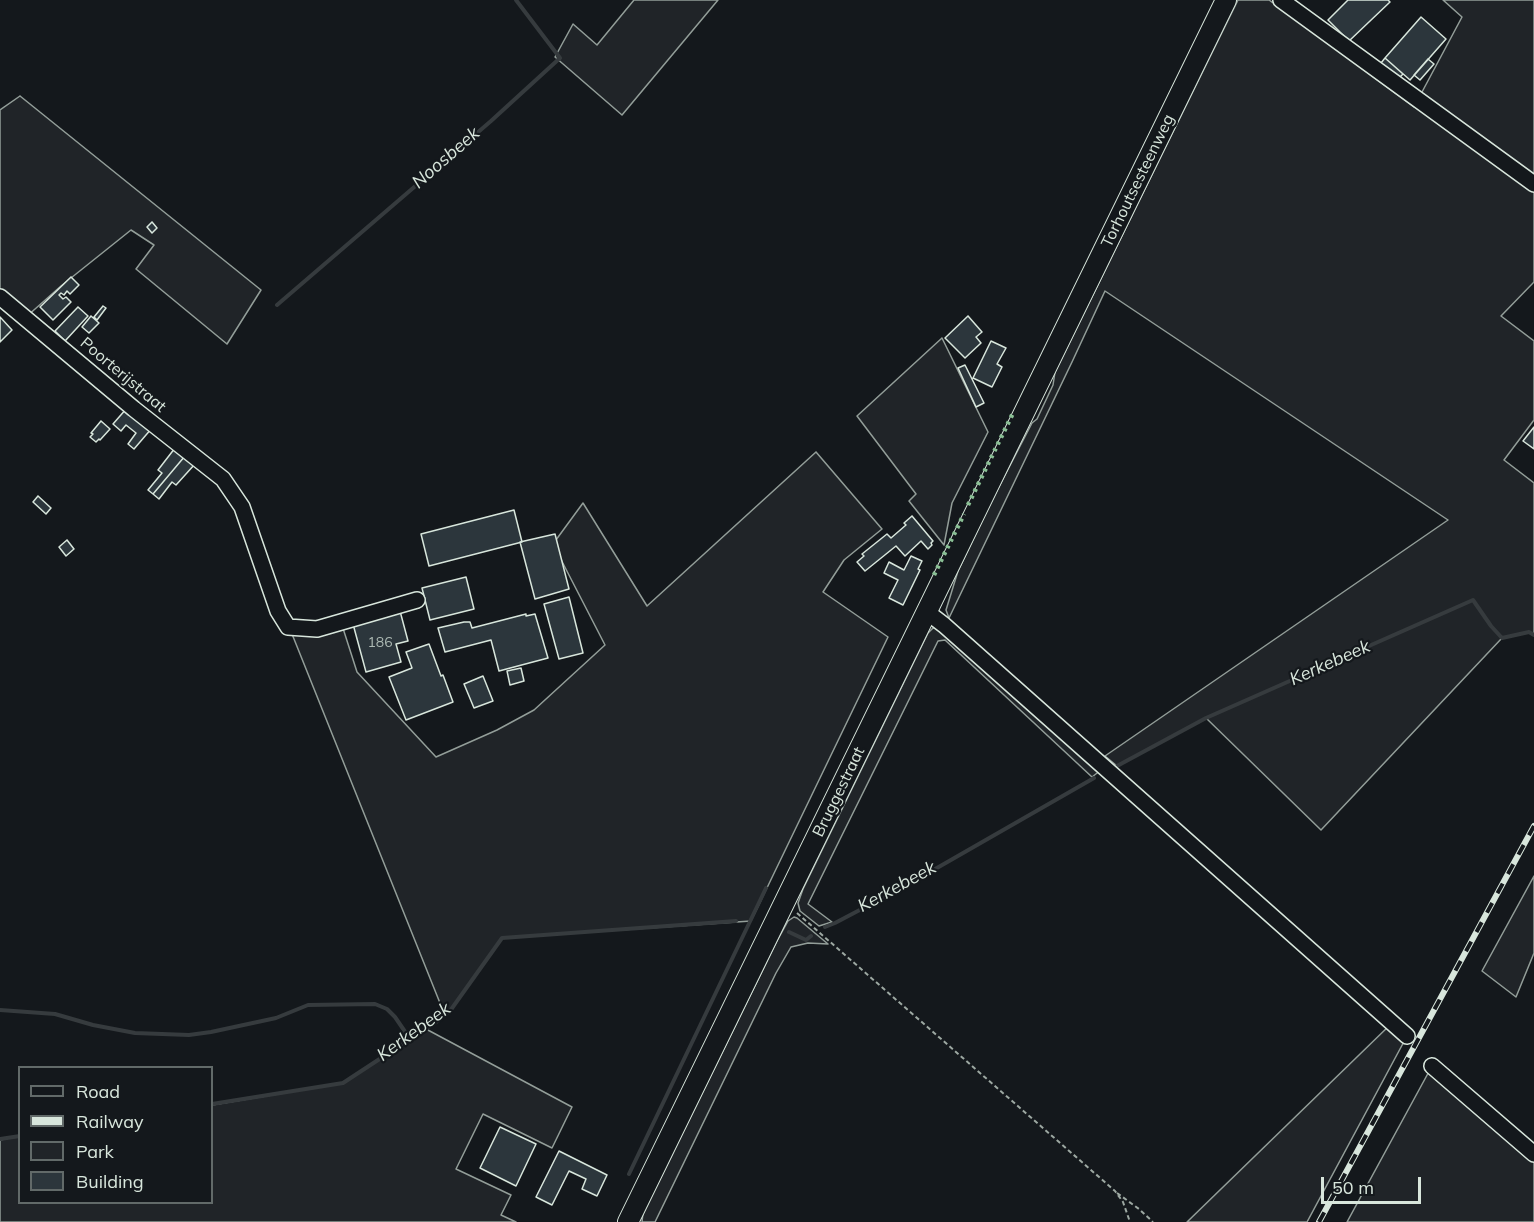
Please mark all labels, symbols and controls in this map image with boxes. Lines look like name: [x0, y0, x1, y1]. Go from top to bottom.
street label: Torhoutsesteenweg: [1097, 111, 1179, 251]
water label: Noosbeek: [408, 123, 484, 193]
street label: Poorterijstraat: [76, 334, 170, 416]
house number: 186: [367, 635, 393, 651]
water label: Kerkebeek: [1286, 636, 1374, 690]
street label: Bruggestraat: [809, 744, 869, 840]
water label: Kerkebeek: [854, 857, 940, 917]
water label: Kerkebeek: [373, 998, 455, 1066]
legend: [18, 1066, 213, 1204]
text: Road: [76, 1080, 120, 1103]
text: Railway: [76, 1110, 144, 1133]
text: Park: [76, 1140, 114, 1163]
scale bar: [1324, 1165, 1424, 1203]
text: Building: [76, 1170, 144, 1193]
text: 50 m: [1332, 1176, 1374, 1199]

